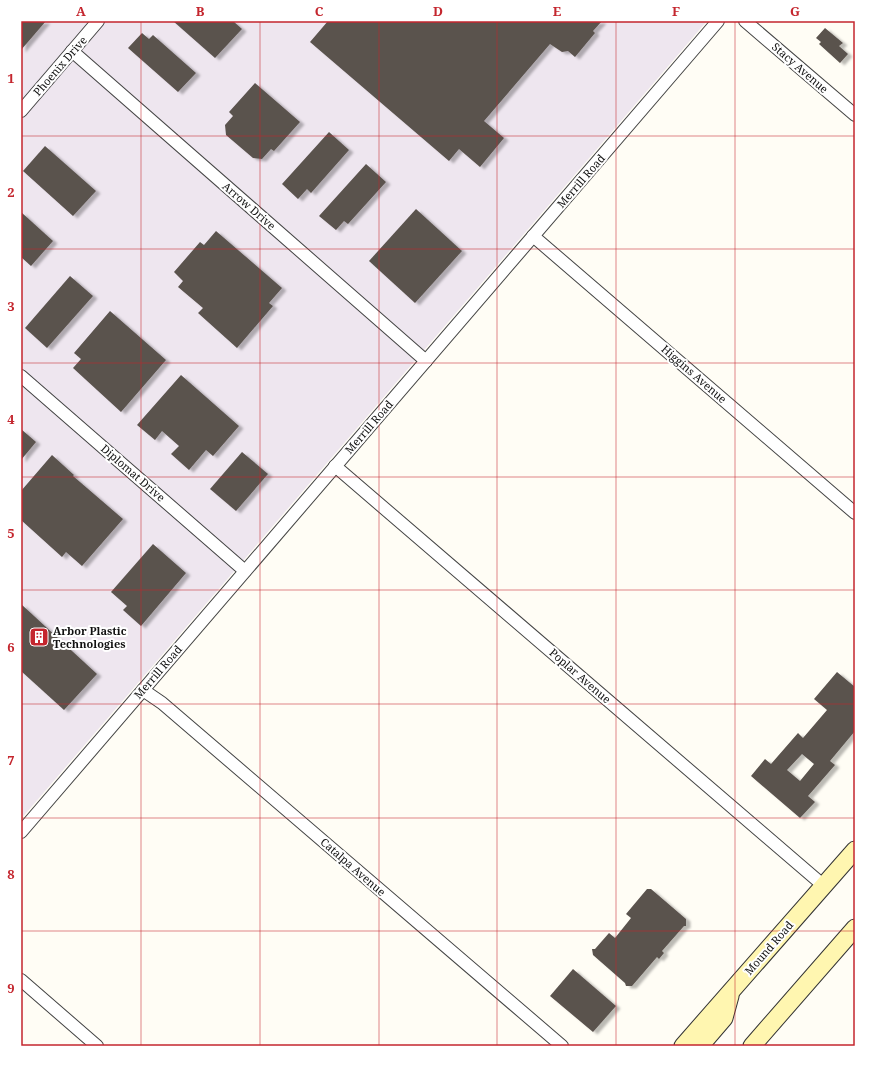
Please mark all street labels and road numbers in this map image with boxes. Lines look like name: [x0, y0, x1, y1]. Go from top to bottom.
street label: Phoenix Drive: [29, 33, 90, 99]
street label: Stacy Avenue: [769, 39, 832, 96]
street label: Merrill Road: [553, 151, 608, 211]
street label: Arrow Drive: [220, 178, 279, 233]
street label: Higgins Avenue: [659, 341, 730, 406]
street label: Merrill Road: [341, 397, 396, 457]
street label: Diplomat Drive: [98, 441, 169, 505]
street label: Merrill Road: [130, 642, 185, 702]
street label: Poplar Avenue: [546, 645, 614, 707]
street label: Catalpa Avenue: [318, 834, 389, 899]
street label: Mound Road: [741, 917, 796, 978]

